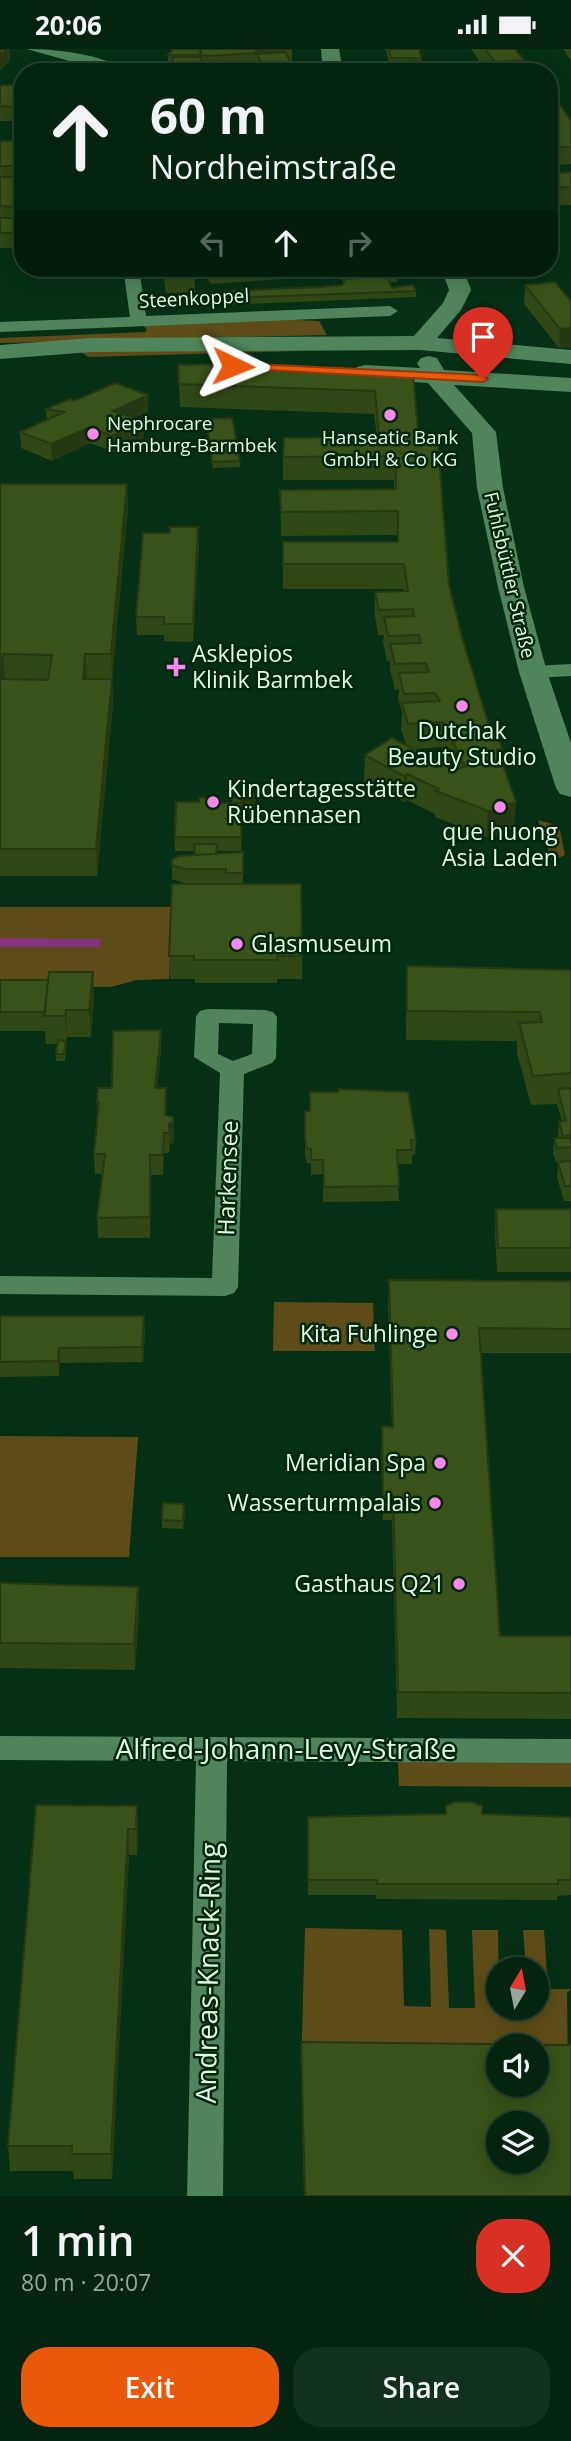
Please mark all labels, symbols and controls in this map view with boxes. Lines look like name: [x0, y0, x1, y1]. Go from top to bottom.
text: 20:06: [35, 7, 102, 43]
text: 60 m: [150, 82, 267, 148]
icon: ahead: [35, 91, 126, 182]
text: Nordheimstraße: [150, 145, 397, 188]
icon: left: [194, 224, 232, 262]
icon: ahead: [267, 224, 305, 262]
icon: right: [340, 224, 378, 262]
street label: Steenkoppel: [138, 282, 250, 314]
pin: [453, 307, 513, 379]
icon: arrive: [464, 318, 502, 356]
position arrow: [196, 329, 270, 403]
marker: Hanseatic Bank GmbH & Co KG: [382, 407, 398, 423]
place label: Nephrocare Hamburg-Barmbek: [107, 410, 277, 458]
place label: Hanseatic Bank GmbH & Co KG: [322, 424, 458, 472]
marker: Nephrocare Hamburg-Barmbek: [85, 426, 101, 442]
street label: Fuhlsbüttler Straße: [478, 489, 542, 661]
place label: Asklepios Klinik Barmbek: [192, 637, 353, 695]
marker: Asklepios Klinik Barmbek: [166, 657, 186, 677]
marker: Dutchak Beauty Studio: [454, 698, 470, 714]
place label: Dutchak Beauty Studio: [388, 714, 536, 772]
place label: Kindertagesstätte Rübennasen: [227, 772, 416, 830]
marker: Kindertagesstätte Rübennasen: [205, 794, 221, 810]
marker: que huong Asia Laden: [492, 799, 508, 815]
place label: que huong Asia Laden: [442, 815, 558, 873]
place label: Glasmuseum: [251, 927, 392, 959]
marker: Glasmuseum: [229, 936, 245, 952]
street label: Harkensee: [209, 1120, 245, 1236]
place label: Kita Fuhlinge: [300, 1317, 438, 1349]
marker: Kita Fuhlinge: [444, 1326, 460, 1342]
place label: Meridian Spa: [285, 1446, 426, 1478]
marker: Meridian Spa: [432, 1455, 448, 1471]
place label: Wasserturmpalais: [228, 1486, 421, 1518]
marker: Wasserturmpalais: [427, 1495, 443, 1511]
place label: Gasthaus Q21: [294, 1567, 445, 1599]
marker: Gasthaus Q21: [451, 1576, 467, 1592]
street label: Alfred-Johann-Levy-Straße: [116, 1729, 456, 1767]
street label: Andreas-Knack-Ring: [186, 1842, 228, 2104]
north arrow: [486, 1957, 550, 2019]
map controls: [486, 1957, 549, 2174]
button: sound: [486, 2034, 549, 2097]
button: layers: [486, 2111, 549, 2174]
text: 1 min: [21, 2211, 134, 2268]
button: close: [476, 2219, 550, 2293]
text: 80 m · 20:07: [21, 2266, 151, 2298]
button: Exit: [21, 2347, 279, 2427]
button: Share: [293, 2347, 550, 2427]

